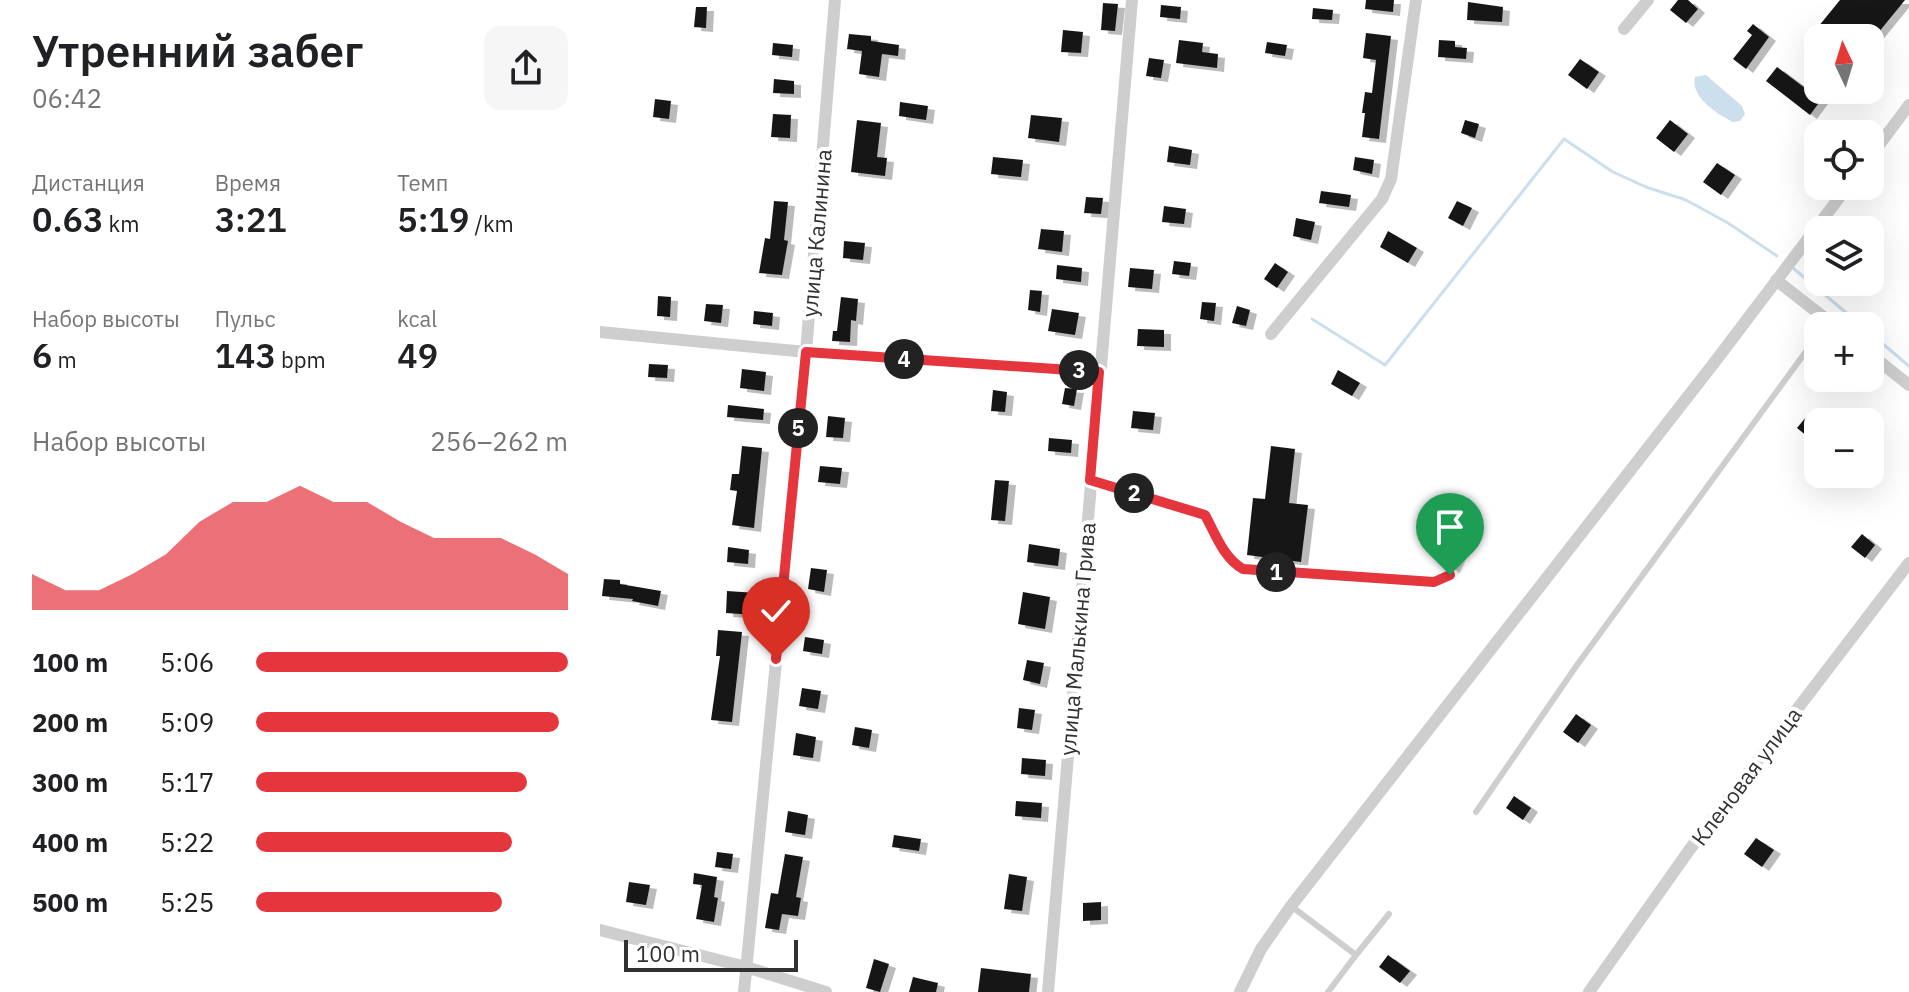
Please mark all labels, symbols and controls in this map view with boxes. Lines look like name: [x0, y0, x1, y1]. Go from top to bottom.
text: Утренний забег: [32, 22, 364, 79]
north arrow: [1804, 24, 1884, 104]
map controls: [1804, 24, 1884, 488]
button: share: [484, 26, 568, 110]
text: 06:42: [32, 81, 102, 115]
button: locate: [1804, 120, 1884, 200]
street label: улица Калинина: [794, 148, 838, 318]
text: Дистанция: [32, 168, 145, 197]
text: Время: [215, 168, 281, 197]
text: Темп: [397, 168, 448, 197]
text: 0.63: [32, 197, 103, 241]
text: 3:21: [215, 197, 287, 241]
text: 5:19: [397, 197, 469, 241]
text: km: [103, 209, 139, 238]
text: /km: [469, 209, 514, 238]
button: layers: [1804, 216, 1884, 296]
text: Набор высоты: [32, 304, 180, 333]
text: Пульс: [215, 304, 275, 333]
text: kcal: [397, 304, 437, 333]
button: +: [1804, 312, 1884, 392]
text: 6: [32, 333, 52, 377]
text: 143: [215, 333, 276, 377]
text: 49: [397, 333, 438, 377]
pin: 4: [884, 339, 924, 379]
text: 4: [897, 344, 911, 373]
text: m: [52, 345, 77, 374]
text: bpm: [276, 345, 326, 374]
pin: 3: [1059, 350, 1099, 390]
text: 3: [1072, 355, 1086, 384]
pin: 5: [778, 408, 818, 448]
button: −: [1804, 408, 1884, 488]
text: 5: [791, 413, 805, 442]
text: Набор высоты: [32, 424, 206, 458]
text: 256–262 m: [430, 424, 568, 458]
pin: 2: [1114, 473, 1154, 513]
text: 2: [1127, 478, 1141, 507]
pin: [1416, 493, 1484, 575]
icon: arrive: [1428, 505, 1472, 549]
street label: улица Малькина Грива: [1052, 521, 1102, 757]
pin: 1: [1256, 552, 1296, 592]
text: 1: [1269, 557, 1283, 586]
pin: [742, 577, 810, 659]
icon: check: [754, 589, 798, 633]
text: 100 m: [32, 645, 108, 679]
text: 5:06: [160, 645, 214, 679]
street label: Кленовая улица: [1684, 701, 1808, 851]
text: 200 m: [32, 705, 108, 739]
text: 5:09: [160, 705, 214, 739]
text: 300 m: [32, 765, 108, 799]
text: 5:17: [160, 765, 214, 799]
text: 400 m: [32, 825, 108, 859]
text: 5:22: [160, 825, 214, 859]
text: 500 m: [32, 885, 108, 919]
text: 5:25: [160, 885, 214, 919]
scale bar: [624, 936, 798, 972]
text: 100 m: [636, 939, 700, 968]

